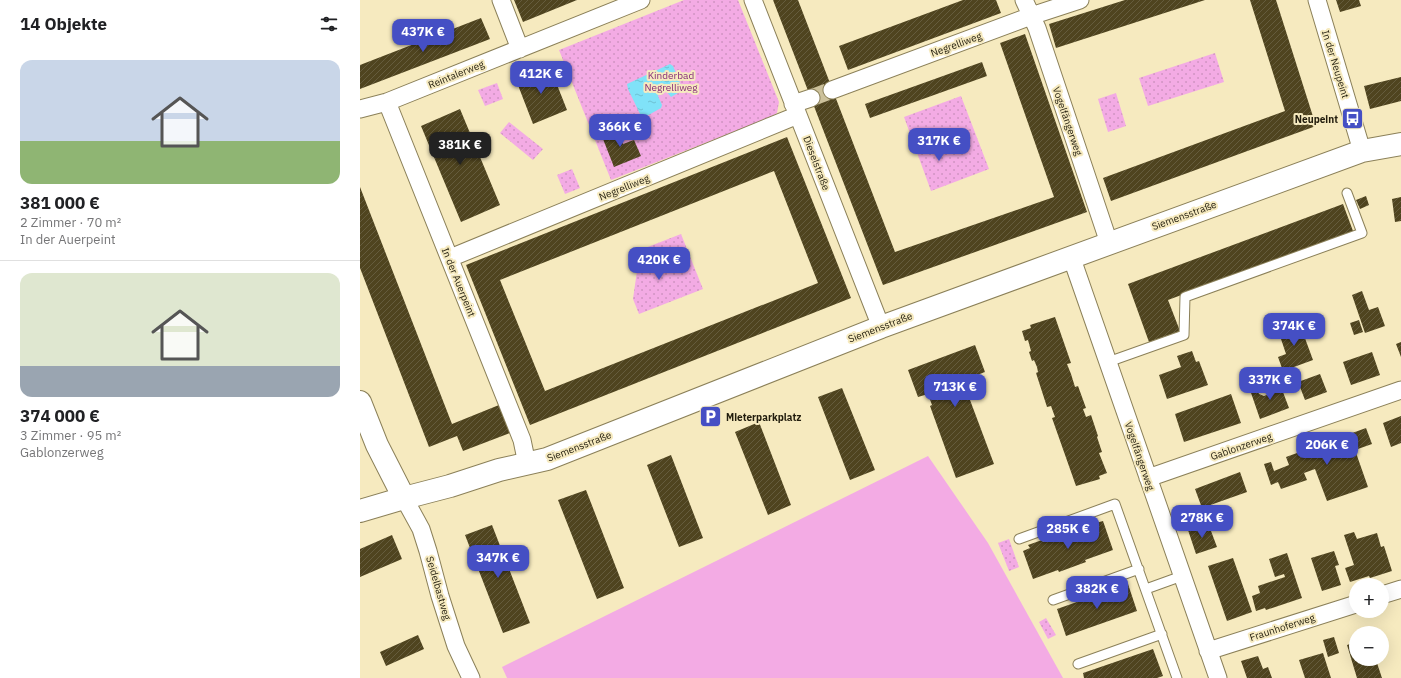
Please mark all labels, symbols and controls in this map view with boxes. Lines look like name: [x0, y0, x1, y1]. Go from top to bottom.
text: 14 Objekte: [20, 13, 107, 35]
icon: filters: [318, 13, 340, 35]
pin: 437K €: [390, 19, 456, 53]
text: 437K €: [401, 23, 445, 40]
street label: In der Neupeint: [1319, 28, 1352, 100]
street label: Negrelliweg: [929, 29, 984, 60]
street label: Reintalerweg: [426, 57, 487, 92]
pin: 412K €: [508, 61, 574, 95]
text: 412K €: [519, 65, 563, 82]
park label: Kinderbad Negrelliweg: [644, 69, 698, 94]
street label: Vogelfängerweg: [1050, 85, 1086, 158]
icon: home: [144, 86, 216, 158]
bus stop icon: Neupeint: [1340, 106, 1366, 132]
place label: Neupeint: [1295, 113, 1338, 126]
pin: 366K €: [587, 114, 653, 148]
text: 366K €: [598, 118, 642, 135]
pin: 317K €: [906, 128, 972, 162]
pin: 381K €: [427, 132, 493, 166]
text: 317K €: [917, 132, 961, 149]
street label: Dieselstraße: [800, 134, 833, 193]
text: 381K €: [438, 136, 482, 153]
street label: Negrelliweg: [597, 171, 652, 203]
text: 381 000 €: [20, 192, 100, 214]
street label: Siemensstraße: [1150, 198, 1219, 233]
text: 2 Zimmer · 70 m²: [20, 214, 121, 231]
text: In der Auerpeint: [20, 231, 116, 248]
street label: In der Auerpeint: [439, 246, 479, 319]
pin: 420K €: [626, 247, 692, 281]
text: 420K €: [637, 251, 681, 268]
icon: home: [144, 299, 216, 371]
street label: Siemensstraße: [846, 309, 915, 346]
pin: 374K €: [1261, 313, 1327, 347]
text: 374K €: [1272, 317, 1316, 334]
pin: 337K €: [1237, 367, 1303, 401]
text: 337K €: [1248, 371, 1292, 388]
pin: 713K €: [922, 374, 988, 408]
text: 713K €: [933, 378, 977, 395]
parking icon: Mieterparkplatz: [697, 404, 723, 430]
text: 374 000 €: [20, 405, 100, 427]
place label: Mieterparkplatz: [726, 411, 801, 424]
street label: Vogelfängerweg: [1122, 420, 1158, 493]
text: 3 Zimmer · 95 m²: [20, 427, 121, 444]
street label: Siemensstraße: [545, 428, 614, 465]
street label: Gablonzerweg: [1209, 430, 1274, 463]
pin: 206K €: [1294, 432, 1360, 466]
text: 206K €: [1305, 436, 1349, 453]
text: Gablonzerweg: [20, 444, 104, 461]
pin: 278K €: [1169, 505, 1235, 539]
text: 278K €: [1180, 509, 1224, 526]
pin: 285K €: [1035, 516, 1101, 550]
text: 285K €: [1046, 520, 1090, 537]
pin: 347K €: [465, 545, 531, 579]
text: 347K €: [476, 549, 520, 566]
street label: Seidelbastweg: [423, 555, 454, 622]
pin: 382K €: [1064, 576, 1130, 610]
map controls: [1349, 578, 1389, 666]
button: +: [1349, 578, 1389, 618]
text: 382K €: [1075, 580, 1119, 597]
street label: Fraunhoferweg: [1248, 611, 1317, 644]
button: −: [1349, 626, 1389, 666]

